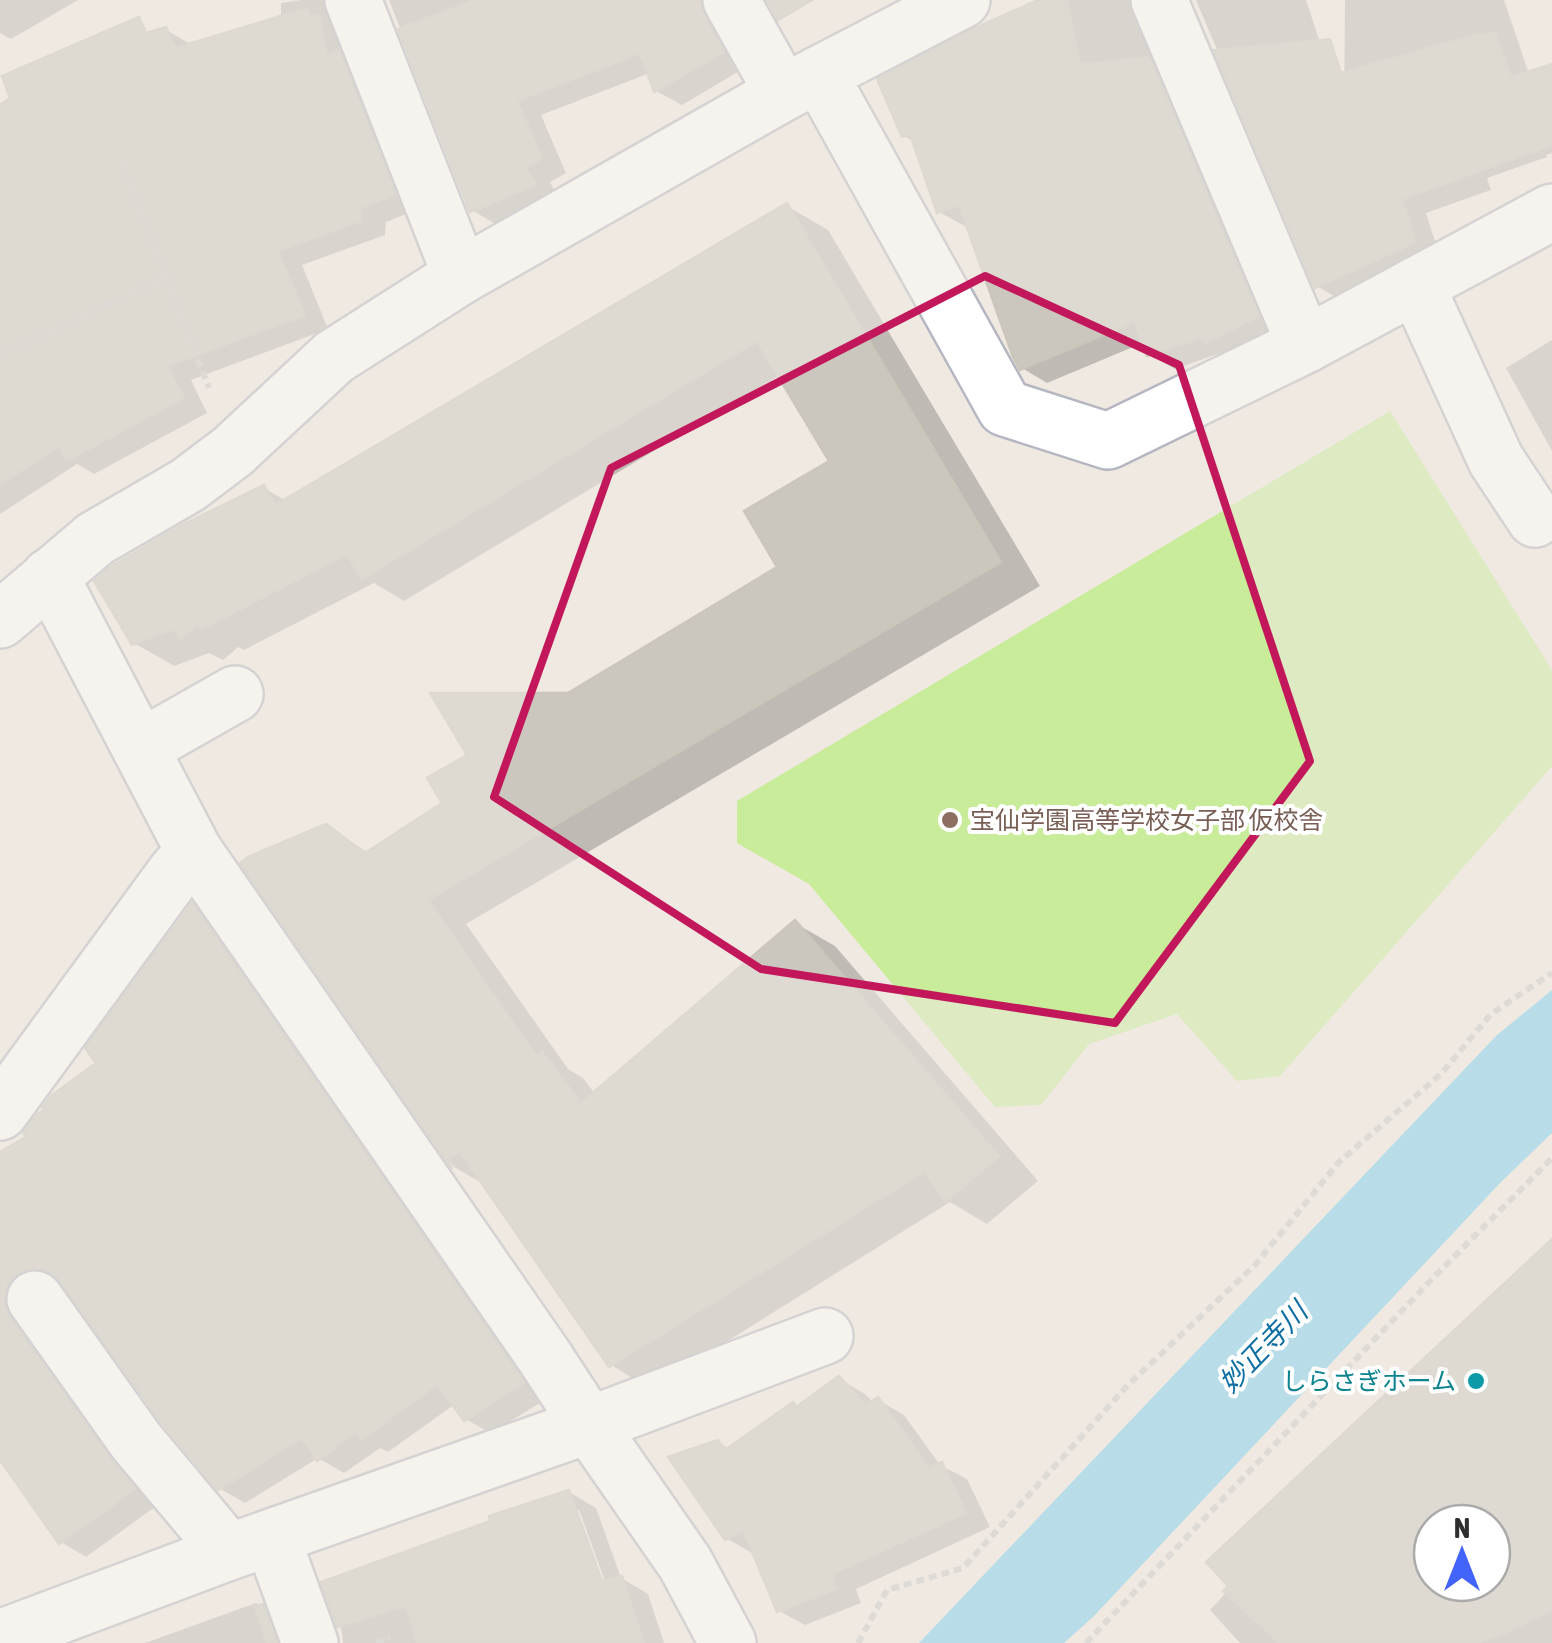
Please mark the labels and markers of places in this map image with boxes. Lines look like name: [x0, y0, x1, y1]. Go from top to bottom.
place label: 宝仙学園高等学校女子部 仮校舎: [970, 806, 1323, 834]
marker: 宝仙学園高等学校女子部 仮校舎: [939, 809, 961, 831]
place label: しらさぎホーム: [1282, 1367, 1456, 1395]
marker: しらさぎホーム: [1465, 1370, 1487, 1392]

